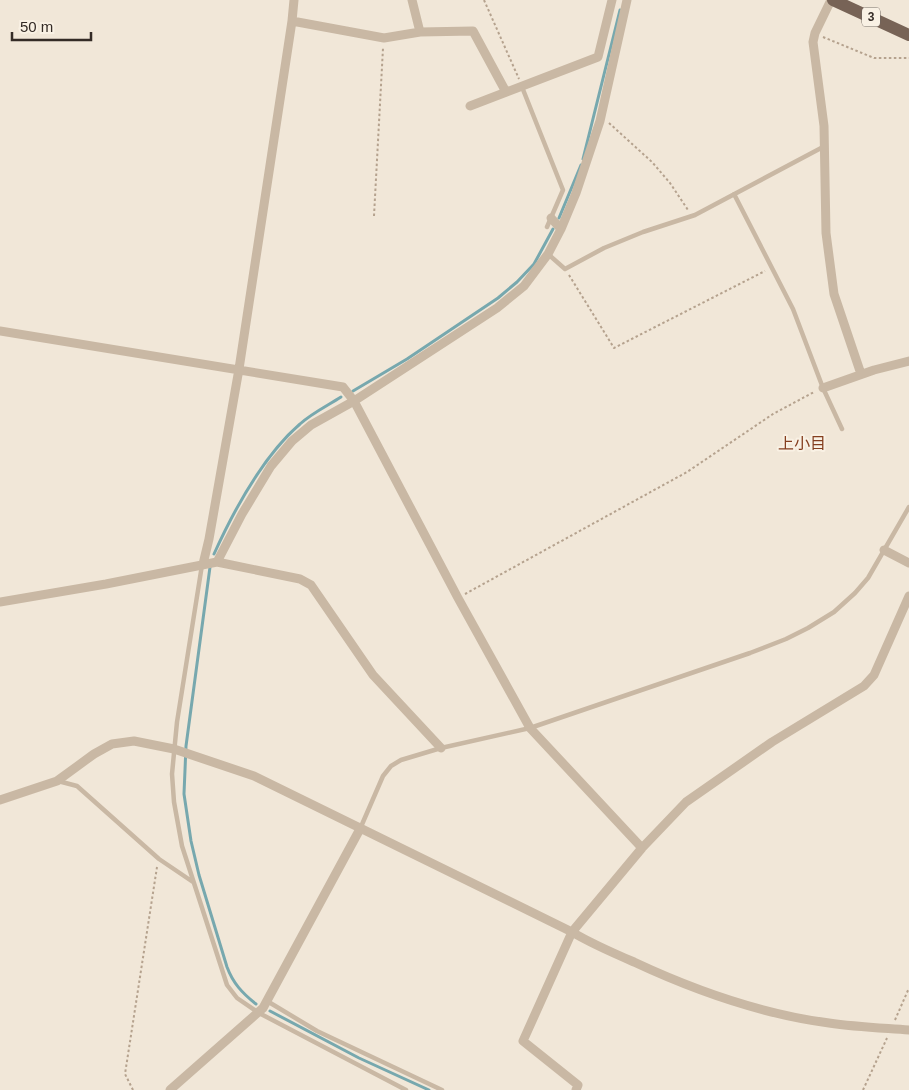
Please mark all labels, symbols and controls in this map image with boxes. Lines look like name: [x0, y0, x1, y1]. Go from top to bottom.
road number: 3: [862, 8, 880, 26]
scale bar: [12, 10, 91, 42]
text: 50 m: [20, 18, 53, 35]
district label: 上小目: [778, 435, 826, 452]

